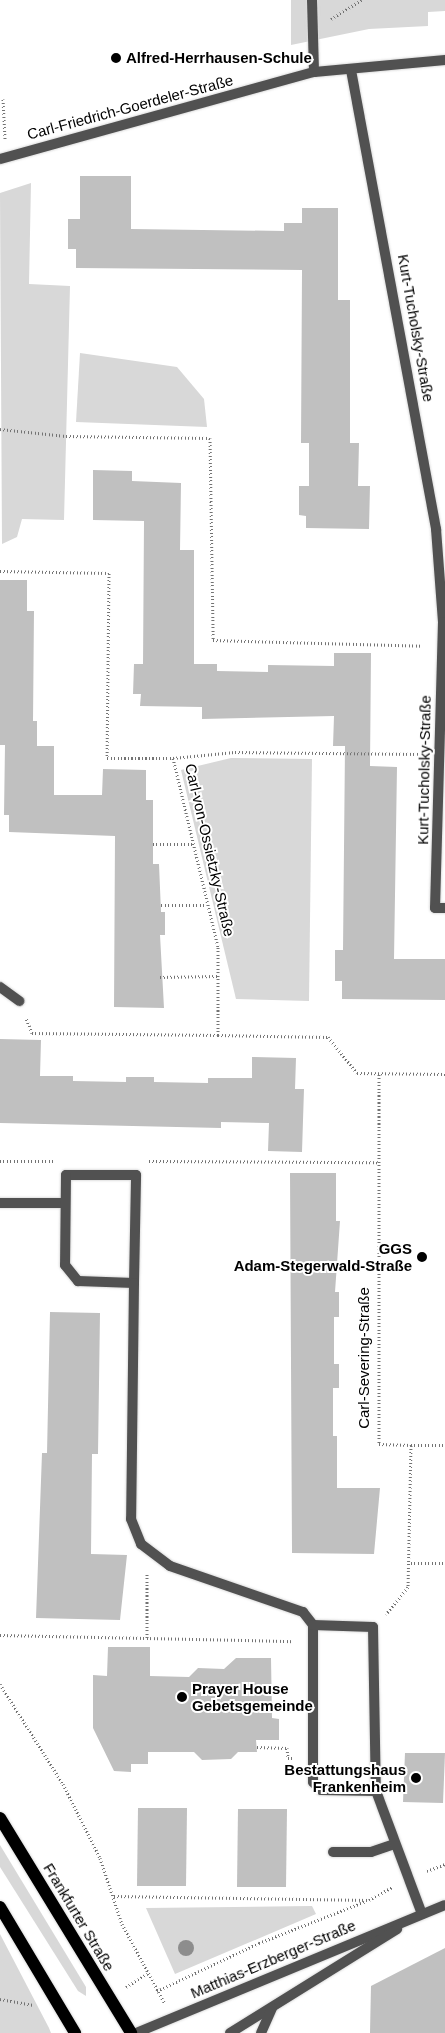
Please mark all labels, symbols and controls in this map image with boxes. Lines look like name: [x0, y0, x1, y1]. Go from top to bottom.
place label: Alfred-Herrhausen-Schule: [126, 49, 312, 67]
marker: Alfred-Herrhausen-Schule: [110, 52, 122, 64]
street label: Carl-Friedrich-Goerdeler-Straße: [25, 71, 235, 143]
street label: Kurt-Tucholsky-Straße: [394, 253, 438, 403]
street label: Kurt-Tucholsky-Straße: [414, 695, 434, 845]
street label: Carl-von-Ossietzky-Straße: [181, 762, 239, 938]
place label: GGS Adam-Stegerwald-Straße: [234, 1239, 412, 1274]
marker: GGS Adam-Stegerwald-Straße: [416, 1251, 428, 1263]
street label: Carl-Severing-Straße: [355, 1287, 373, 1429]
place label: Prayer House Gebetsgemeinde: [192, 1679, 313, 1714]
marker: Prayer House Gebetsgemeinde: [176, 1691, 188, 1703]
place label: Bestattungshaus Frankenheim: [284, 1760, 406, 1795]
marker: Bestattungshaus Frankenheim: [410, 1772, 422, 1784]
street label: Frankfurter Straße: [40, 1860, 118, 1974]
street label: Matthias-Erzberger-Straße: [188, 1916, 358, 2002]

